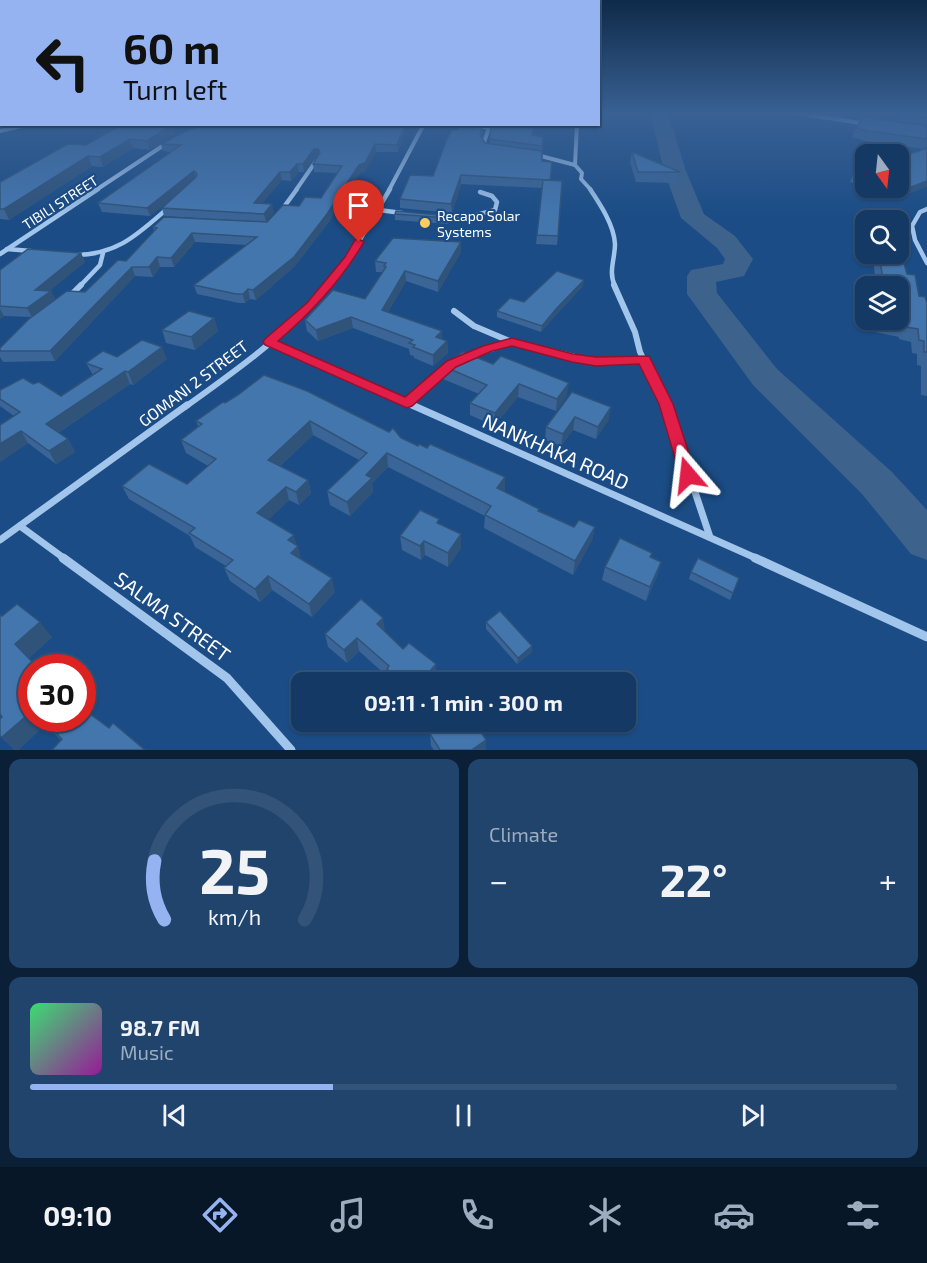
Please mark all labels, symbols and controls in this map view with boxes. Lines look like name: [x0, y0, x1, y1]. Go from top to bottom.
text: 60 m: [123, 22, 220, 72]
icon: left: [24, 24, 102, 102]
text: Turn left: [123, 73, 227, 105]
north arrow: [855, 144, 909, 198]
map controls: [855, 144, 909, 330]
street label: TIBILI STREET: [19, 171, 101, 233]
pin: [333, 180, 384, 242]
icon: arrive: [342, 189, 375, 222]
place label: Recapo Solar Systems: [437, 207, 520, 240]
button: search: [855, 210, 909, 264]
marker: Recapo Solar Systems: [418, 216, 432, 230]
button: layers: [855, 276, 909, 330]
street label: GOMANI 2 STREET: [135, 336, 251, 430]
street label: NANKHAKA ROAD: [479, 408, 633, 494]
position arrow: [656, 443, 720, 507]
street label: SALMA STREET: [110, 566, 236, 666]
speed limit sign: 30: [18, 654, 96, 732]
text: 09:11 · 1 min · 300 m: [364, 689, 563, 715]
text: Climate: [489, 822, 558, 846]
text: 25: [199, 832, 269, 907]
text: 22°: [660, 852, 727, 906]
text: −: [489, 860, 508, 900]
text: +: [879, 860, 897, 900]
text: km/h: [207, 905, 261, 930]
text: 98.7 FM: [120, 1014, 200, 1040]
text: Music: [120, 1040, 174, 1064]
icon: previous: [158, 1099, 191, 1132]
icon: pause: [447, 1099, 480, 1132]
icon: next: [736, 1099, 769, 1132]
icon: directions: [199, 1194, 241, 1236]
icon: music: [327, 1194, 369, 1236]
icon: phone: [456, 1194, 498, 1236]
icon: climate: [584, 1194, 626, 1236]
icon: car: [713, 1194, 755, 1236]
icon: filters: [842, 1194, 884, 1236]
text: 09:10: [43, 1199, 112, 1231]

